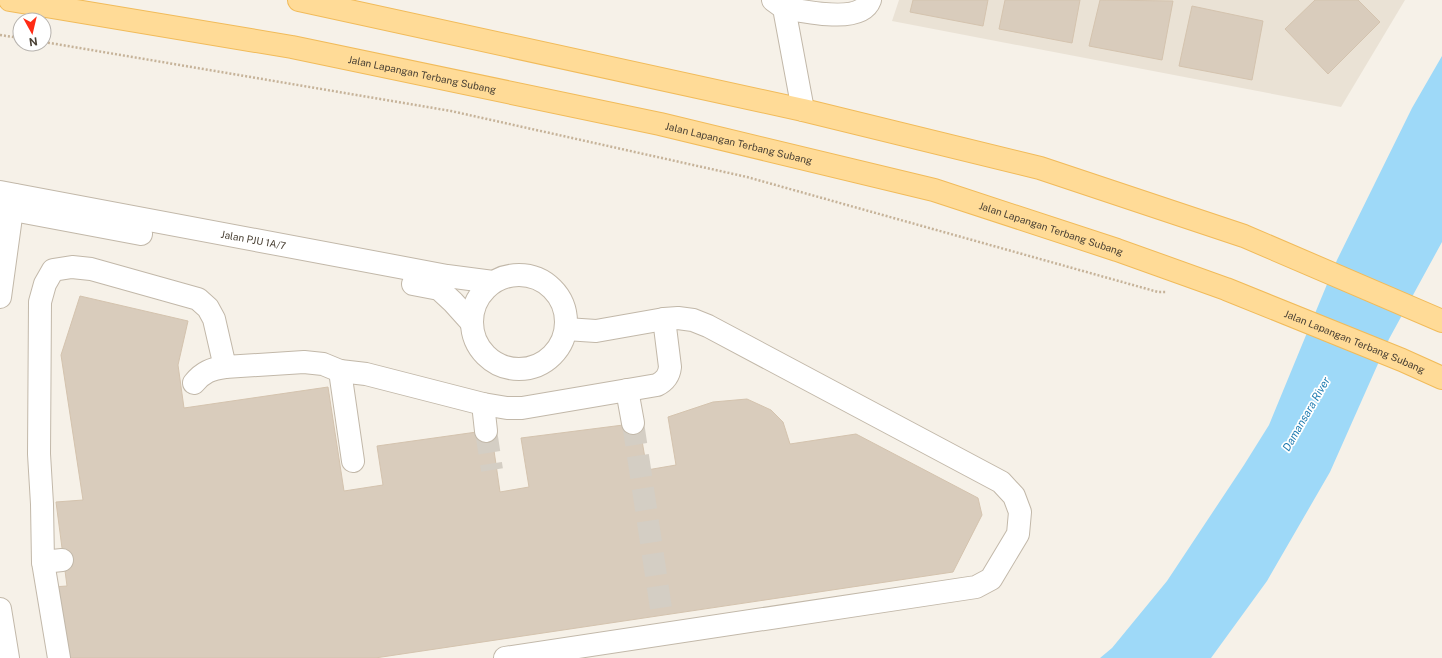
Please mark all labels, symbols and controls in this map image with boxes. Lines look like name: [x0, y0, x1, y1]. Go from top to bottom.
north arrow: [12, 12, 52, 52]
text: N: [28, 35, 38, 48]
street label: Jalan Lapangan Terbang Subang: [347, 53, 497, 96]
street label: Jalan Lapangan Terbang Subang: [664, 119, 814, 167]
street label: Jalan Lapangan Terbang Subang: [978, 199, 1125, 258]
street label: Jalan PJU 1A/7: [220, 228, 287, 252]
street label: Jalan Lapangan Terbang Subang: [1283, 307, 1427, 376]
water label: Damansara River: [1280, 374, 1332, 453]

